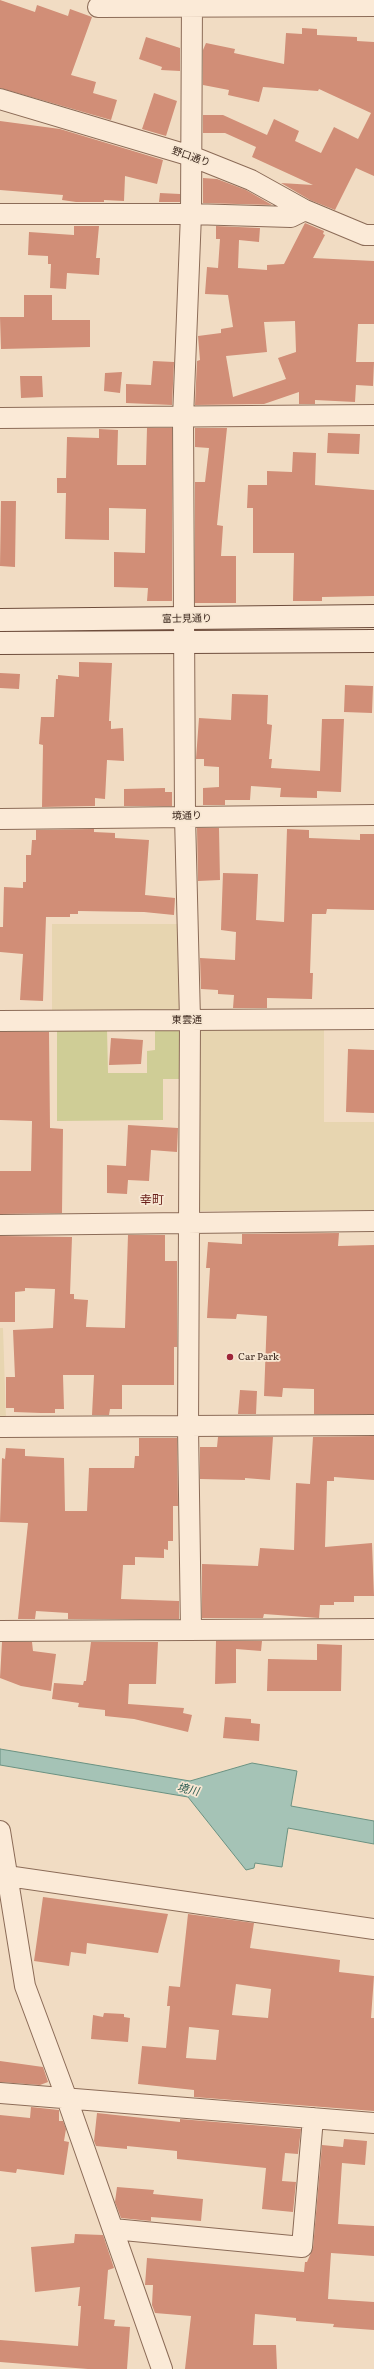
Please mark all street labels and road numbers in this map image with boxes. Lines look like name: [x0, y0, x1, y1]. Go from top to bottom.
street label: 野口通り: [170, 145, 212, 169]
street label: 富士見通り: [162, 613, 212, 625]
street label: 境通り: [172, 810, 202, 822]
street label: 東雲通: [172, 1014, 202, 1026]

